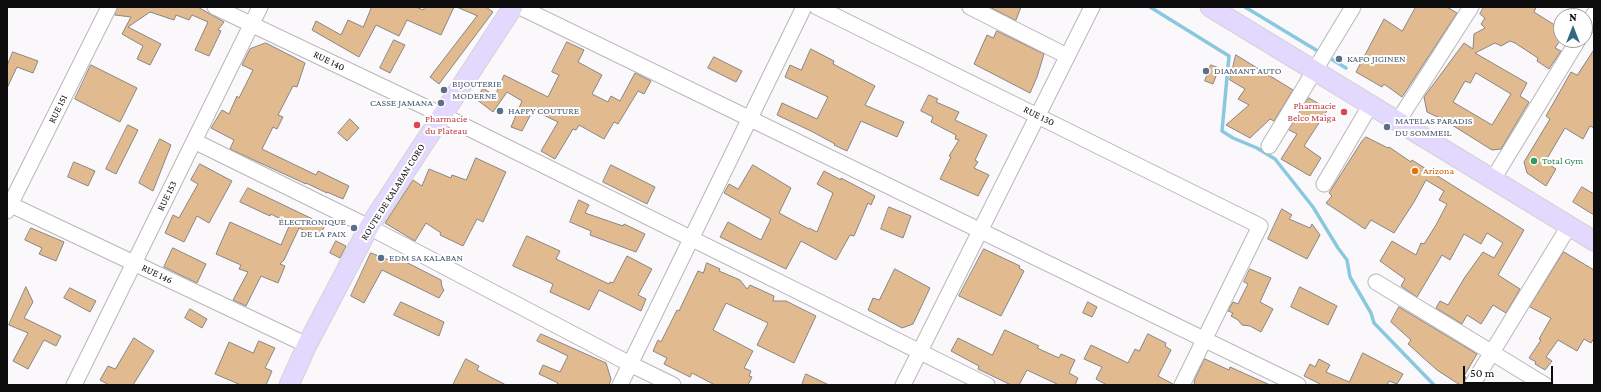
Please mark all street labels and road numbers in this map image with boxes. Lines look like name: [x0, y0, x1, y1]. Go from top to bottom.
street label: RUE 140: [311, 48, 347, 74]
street label: RUE 151: [46, 93, 70, 125]
street label: RUE 130: [1022, 103, 1056, 129]
street label: ROUTE DE KALABAN CORO: [358, 142, 428, 242]
street label: RUE 153: [155, 179, 179, 213]
street label: RUE 146: [140, 262, 174, 286]

